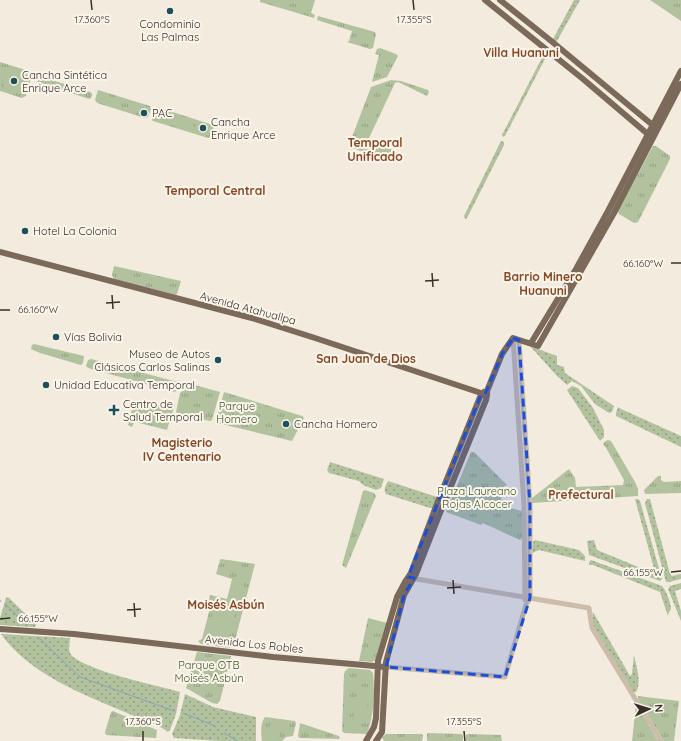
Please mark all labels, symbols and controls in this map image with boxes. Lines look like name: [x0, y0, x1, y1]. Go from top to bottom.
marker: Condominio Las Palmas: [165, 6, 175, 16]
text: 17.360°S: [74, 13, 110, 26]
text: 17.355°S: [396, 13, 432, 26]
place label: Condominio Las Palmas: [139, 17, 201, 44]
district label: Villa Huanuni: [483, 45, 559, 60]
place label: Cancha Sintética Enrique Arce: [22, 68, 107, 95]
marker: Cancha Sintética Enrique Arce: [9, 76, 19, 86]
place label: PAC: [152, 106, 172, 120]
marker: PAC: [139, 108, 149, 118]
place label: Cancha Enrique Arce: [211, 115, 275, 142]
marker: Cancha Enrique Arce: [198, 123, 208, 133]
district label: Temporal Unificado: [347, 135, 403, 164]
district label: Temporal Central: [165, 183, 265, 198]
place label: Hotel La Colonia: [33, 224, 117, 238]
marker: Hotel La Colonia: [20, 226, 30, 236]
text: 66.160°W: [623, 257, 663, 270]
district label: Barrio Minero Huanuni: [504, 269, 583, 298]
street label: Avenida Atahuallpa: [198, 288, 298, 328]
text: 66.160°W: [18, 303, 58, 316]
place label: Vías Bolivia: [64, 330, 122, 344]
marker: Vías Bolivia: [51, 332, 61, 342]
place label: Museo de Autos Clásicos Carlos Salinas: [94, 347, 210, 374]
district label: San Juan de Dios: [316, 351, 416, 366]
marker: Museo de Autos Clásicos Carlos Salinas: [213, 355, 223, 365]
place label: Unidad Educativa Temporal: [54, 378, 195, 392]
marker: Unidad Educativa Temporal: [41, 380, 51, 390]
place label: Centro de Salud Temporal: [123, 397, 202, 424]
park label: Parque Homero: [216, 399, 258, 426]
marker: Centro de Salud Temporal: [108, 404, 120, 416]
place label: Cancha Homero: [294, 417, 378, 431]
marker: Cancha Homero: [281, 419, 291, 429]
district label: Magisterio IV Centenario: [143, 435, 222, 464]
park label: Plaza Laureano Rojas Alcocer: [437, 484, 517, 511]
district label: Prefectural: [548, 487, 614, 502]
text: 66.155°W: [623, 566, 663, 579]
district label: Moisés Asbún: [187, 597, 265, 612]
text: 66.155°W: [18, 612, 58, 625]
street label: Avenida Los Robles: [204, 632, 304, 656]
park label: Parque OTB Moisés Asbún: [174, 658, 244, 685]
north arrow: [629, 689, 669, 729]
text: N: [652, 704, 666, 713]
text: 17.360°S: [125, 715, 161, 728]
text: 17.355°S: [446, 715, 482, 728]

